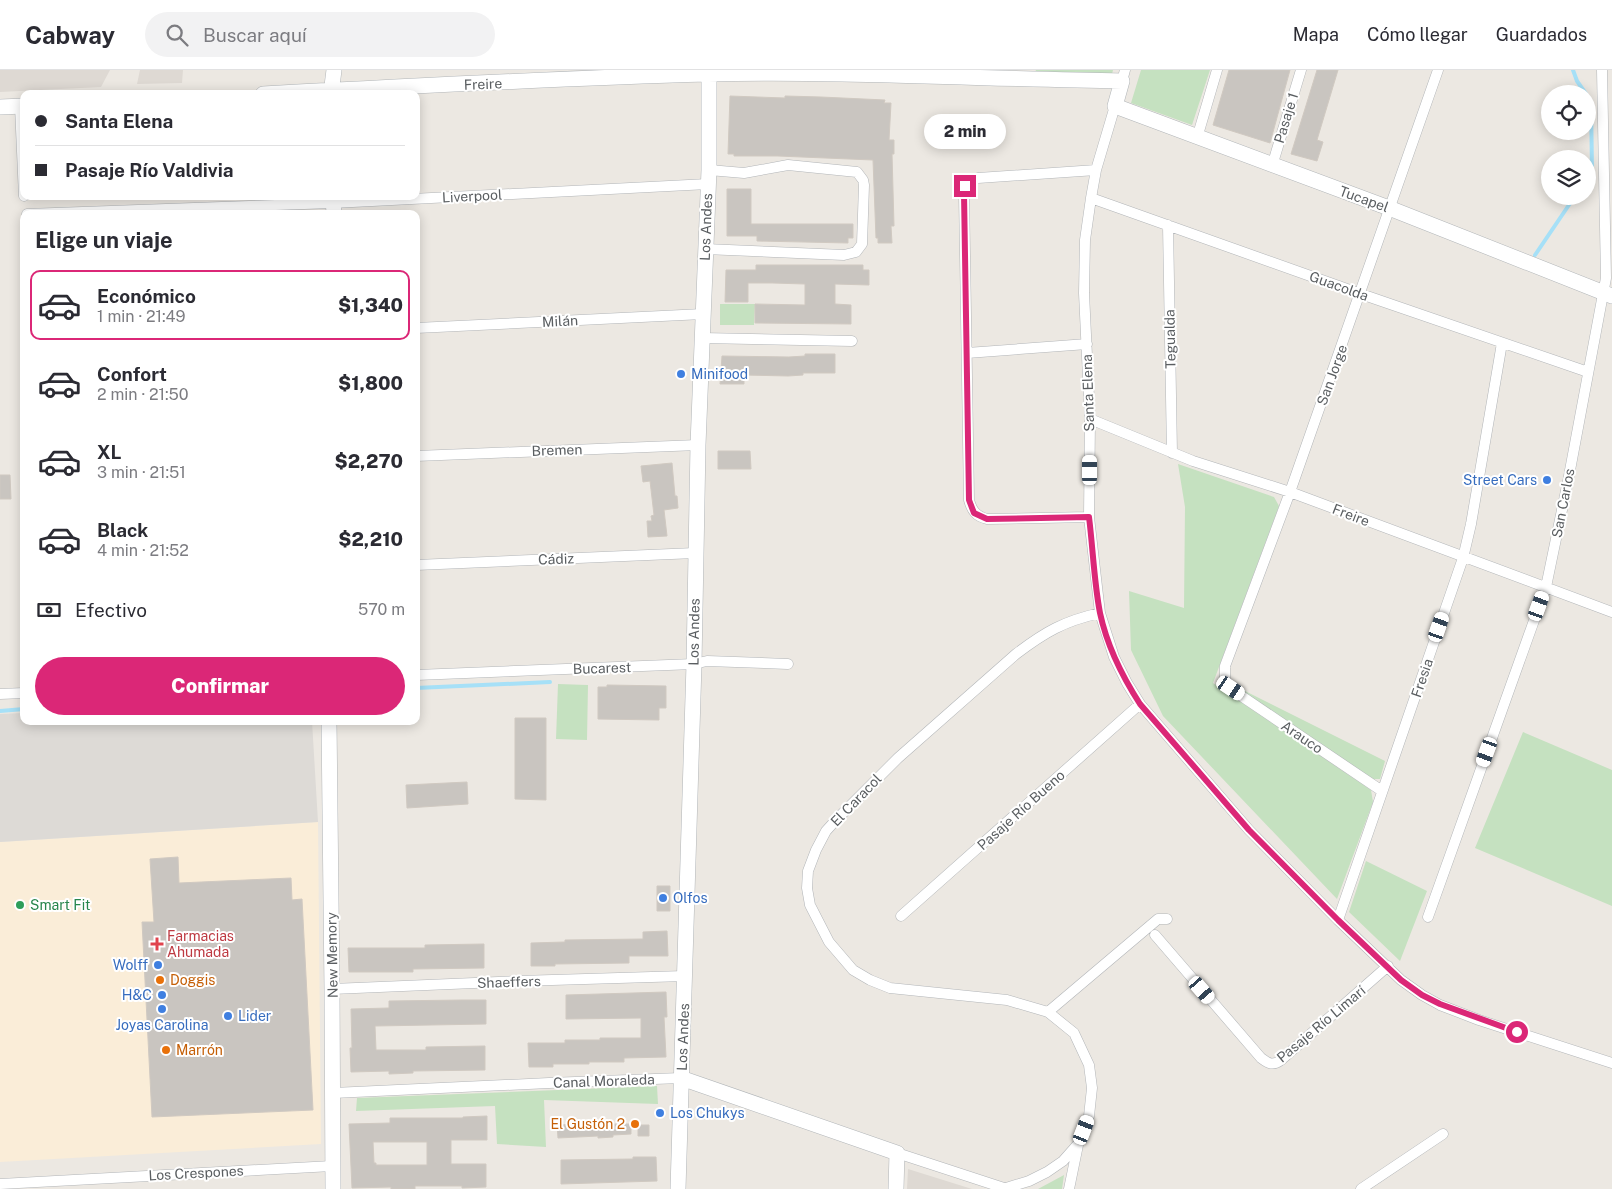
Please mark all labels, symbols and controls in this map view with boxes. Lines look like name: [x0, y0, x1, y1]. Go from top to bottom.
search box: [145, 12, 495, 57]
text: Cabway: [25, 21, 115, 49]
icon: search: [163, 21, 191, 49]
text: Buscar aquí: [203, 24, 307, 46]
text: Mapa: [1293, 24, 1339, 45]
text: Cómo llegar: [1367, 24, 1468, 45]
text: Guardados: [1496, 24, 1587, 45]
street label: Freire: [463, 75, 503, 93]
map controls: [1541, 85, 1596, 205]
button: locate: [1541, 85, 1596, 140]
street label: Pasaje 1: [1271, 91, 1301, 145]
text: Santa Elena: [65, 110, 173, 132]
callout: 2 min: [924, 114, 1006, 148]
text: 2 min: [944, 122, 986, 141]
button: layers: [1541, 150, 1596, 205]
text: Pasaje Río Valdivia: [65, 159, 234, 181]
route end: [954, 175, 976, 197]
street label: Tucapel: [1337, 183, 1391, 215]
street label: Liverpool: [441, 186, 503, 206]
street label: Los Andes: [697, 193, 715, 261]
text: Elige un viaje: [35, 227, 173, 253]
street label: Guacolda: [1307, 268, 1371, 304]
icon: car: [37, 283, 82, 328]
text: Económico: [97, 285, 196, 307]
text: $1,340: [338, 294, 403, 316]
text: 1 min · 21:49: [97, 307, 185, 326]
street label: Tegualda: [1161, 309, 1179, 369]
street label: Milán: [542, 312, 578, 330]
street label: San Jorge: [1314, 342, 1350, 408]
street label: Santa Elena: [1079, 354, 1097, 432]
icon: car: [37, 361, 82, 406]
text: Confort: [97, 363, 167, 385]
place label: Minifood: [691, 366, 748, 382]
marker: Minifood: [675, 368, 687, 380]
text: $1,800: [338, 372, 403, 394]
text: 2 min · 21:50: [97, 385, 189, 404]
icon: car: [37, 439, 82, 484]
text: XL: [97, 441, 122, 463]
street label: Bremen: [531, 441, 583, 459]
text: $2,270: [335, 450, 403, 472]
car: [1082, 455, 1097, 485]
text: 3 min · 21:51: [97, 463, 186, 482]
street label: San Carlos: [1548, 467, 1578, 539]
place label: Street Cars: [1463, 472, 1537, 488]
marker: Street Cars: [1541, 474, 1553, 486]
street label: Freire: [1330, 501, 1372, 529]
icon: car: [37, 517, 82, 562]
text: Black: [97, 519, 148, 541]
text: $2,210: [338, 528, 403, 550]
text: 4 min · 21:52: [97, 541, 189, 560]
street label: Cádiz: [538, 550, 574, 568]
car: [1526, 589, 1551, 623]
icon: cash: [35, 596, 63, 624]
street label: Los Andes: [685, 598, 703, 666]
text: Efectivo: [75, 599, 147, 621]
text: 570 m: [358, 600, 405, 619]
car: [1427, 610, 1450, 644]
button: Confirmar: [35, 657, 405, 715]
street label: Fresia: [1408, 657, 1436, 699]
street label: Bucarest: [573, 659, 631, 677]
car: [1214, 673, 1247, 703]
street label: Arauco: [1278, 717, 1326, 757]
car: [1474, 735, 1499, 769]
street label: Pasaje Río Bueno: [974, 767, 1068, 853]
street label: El Caracol: [827, 771, 885, 829]
place label: Olfos: [673, 890, 708, 906]
marker: Olfos: [657, 892, 669, 904]
place label: Smart Fit: [30, 897, 91, 913]
marker: Smart Fit: [14, 899, 26, 911]
street label: New Memory: [323, 911, 341, 998]
place label: Farmacias Ahumada: [167, 928, 234, 960]
marker: Farmacias Ahumada: [151, 938, 163, 950]
place label: Wolff: [113, 957, 148, 973]
marker: Wolff: [152, 959, 164, 971]
place label: Doggis: [170, 972, 215, 988]
street label: Shaeffers: [477, 973, 541, 991]
marker: Doggis: [154, 974, 166, 986]
car: [1186, 974, 1217, 1006]
street label: Pasaje Río Limarí: [1274, 982, 1369, 1066]
place label: H&C: [122, 987, 152, 1003]
marker: H&C: [156, 989, 168, 1001]
marker: Joyas Carolina: [156, 1003, 168, 1015]
street label: Los Andes: [674, 1003, 692, 1071]
place label: Lider: [238, 1008, 271, 1024]
marker: Lider: [222, 1010, 234, 1022]
place label: Joyas Carolina: [116, 1017, 208, 1033]
route start: [1506, 1021, 1528, 1043]
place label: Marrón: [176, 1042, 223, 1058]
marker: Marrón: [160, 1044, 172, 1056]
street label: Canal Moraleda: [553, 1071, 655, 1091]
place label: Los Chukys: [670, 1105, 745, 1121]
marker: Los Chukys: [654, 1107, 666, 1119]
car: [1071, 1113, 1096, 1147]
place label: El Gustón 2: [551, 1116, 625, 1132]
marker: El Gustón 2: [629, 1118, 641, 1130]
street label: Los Crespones: [148, 1163, 244, 1183]

